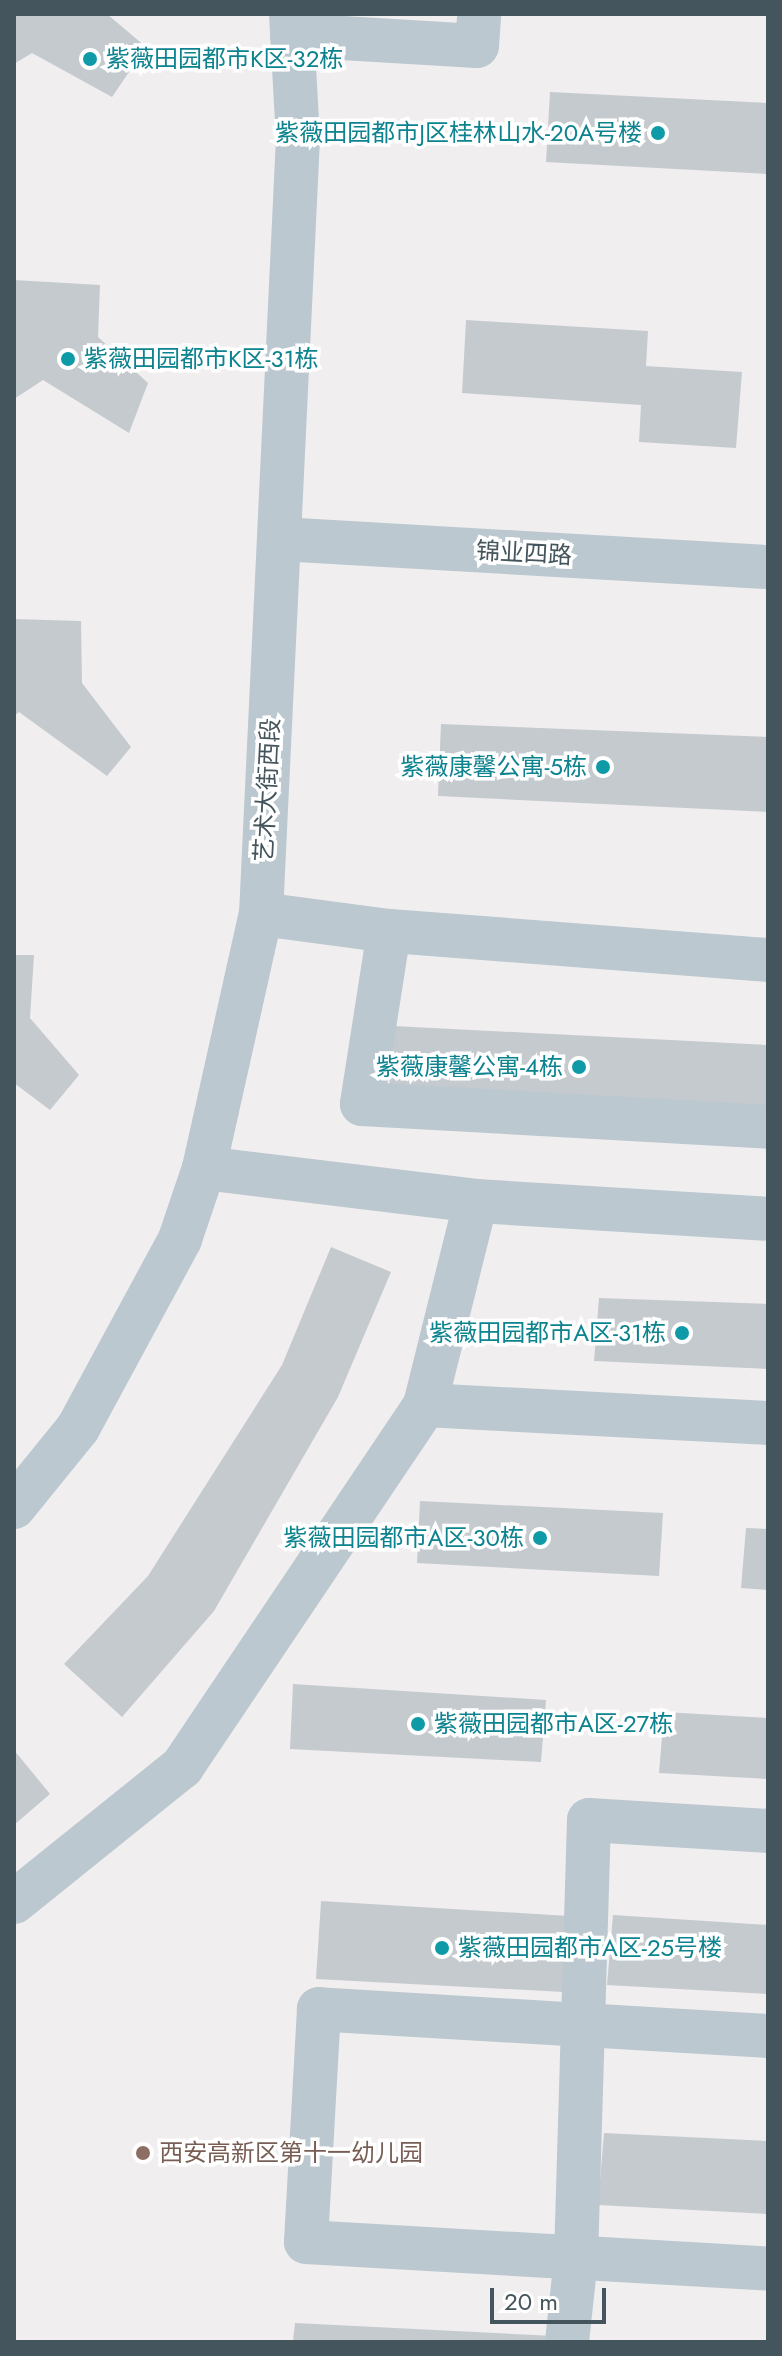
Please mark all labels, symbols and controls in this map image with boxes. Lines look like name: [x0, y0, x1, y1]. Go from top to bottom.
place label: 紫薇田园都市K区-32栋: [106, 45, 343, 73]
marker: 紫薇田园都市K区-32栋: [81, 50, 99, 68]
place label: 紫薇田园都市J区桂林山水-20A号楼: [275, 119, 642, 147]
marker: 紫薇田园都市J区桂林山水-20A号楼: [649, 124, 667, 142]
place label: 紫薇田园都市K区-31栋: [84, 345, 319, 373]
marker: 紫薇田园都市K区-31栋: [59, 350, 77, 368]
street label: 锦业四路: [475, 536, 573, 570]
street label: 艺术大街西段: [249, 717, 285, 863]
place label: 紫薇康馨公寓-5栋: [400, 753, 587, 781]
marker: 紫薇康馨公寓-5栋: [594, 758, 612, 776]
place label: 紫薇康馨公寓-4栋: [376, 1053, 563, 1081]
marker: 紫薇康馨公寓-4栋: [570, 1058, 588, 1076]
place label: 紫薇田园都市A区-31栋: [429, 1319, 666, 1347]
marker: 紫薇田园都市A区-31栋: [673, 1324, 691, 1342]
place label: 紫薇田园都市A区-30栋: [284, 1524, 524, 1552]
marker: 紫薇田园都市A区-30栋: [531, 1529, 549, 1547]
place label: 紫薇田园都市A区-27栋: [434, 1710, 673, 1738]
marker: 紫薇田园都市A区-27栋: [409, 1715, 427, 1733]
place label: 紫薇田园都市A区-25号楼: [458, 1934, 722, 1962]
marker: 紫薇田园都市A区-25号楼: [433, 1939, 451, 1957]
place label: 西安高新区第十一幼儿园: [159, 2139, 423, 2167]
marker: 西安高新区第十一幼儿园: [134, 2144, 152, 2162]
scale bar: [494, 2272, 610, 2322]
text: 20 m: [504, 2284, 558, 2319]

